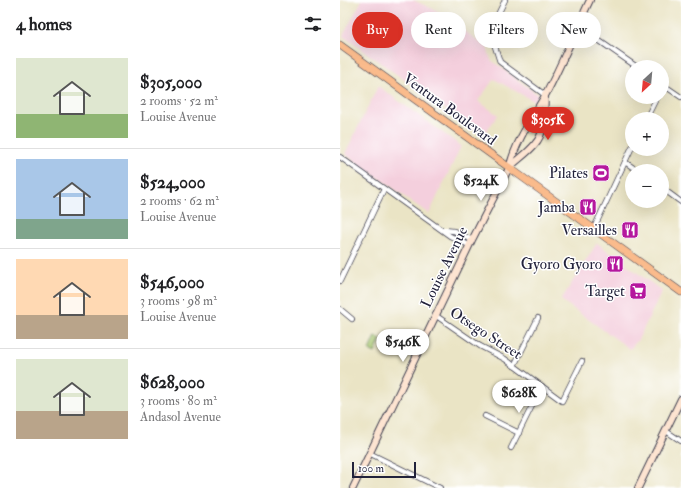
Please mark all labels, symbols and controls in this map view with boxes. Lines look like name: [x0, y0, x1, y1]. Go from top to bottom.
chip: Buy: [352, 12, 403, 48]
chip: Rent: [411, 12, 466, 48]
chip: Filters: [474, 12, 538, 48]
chip: New: [546, 12, 601, 48]
icon: filters: [302, 13, 324, 35]
text: 4 homes: [16, 14, 72, 35]
north arrow: [625, 60, 669, 104]
map controls: [625, 60, 669, 208]
street label: Ventura Boulevard: [399, 69, 501, 150]
text: $305,000: [140, 72, 202, 93]
icon: home: [48, 74, 96, 122]
text: 2 rooms · 52 m²: [140, 93, 218, 109]
pin: $305K: [520, 107, 576, 141]
text: Louise Avenue: [140, 109, 216, 125]
text: $305K: [531, 112, 565, 128]
button: +: [625, 112, 669, 156]
sports icon: Pilates: [591, 163, 611, 183]
place label: Pilates: [549, 164, 588, 183]
button: −: [625, 164, 669, 208]
pin: $524K: [453, 168, 509, 202]
text: $524,000: [140, 172, 205, 193]
text: $524K: [463, 173, 499, 189]
icon: home: [48, 175, 96, 223]
text: 2 rooms · 62 m²: [140, 193, 219, 209]
restaurant icon: Jamba: [578, 197, 598, 217]
place label: Jamba: [537, 198, 576, 218]
text: Louise Avenue: [140, 209, 216, 225]
restaurant icon: Versailles: [620, 220, 640, 240]
place label: Versailles: [561, 221, 617, 240]
street label: Louise Avenue: [417, 224, 472, 311]
restaurant icon: Gyoro Gyoro: [605, 254, 625, 274]
place label: Gyoro Gyoro: [521, 255, 602, 274]
text: $546,000: [140, 272, 205, 293]
icon: home: [48, 275, 96, 323]
supermarket icon: Target: [628, 281, 648, 301]
place label: Target: [585, 282, 625, 301]
text: 3 rooms · 98 m²: [140, 293, 217, 309]
street label: Otsego Street: [446, 303, 526, 364]
text: Louise Avenue: [140, 309, 216, 325]
pin: $546K: [375, 329, 431, 363]
text: $546K: [385, 334, 421, 350]
text: $628,000: [140, 372, 205, 393]
icon: home: [48, 375, 96, 423]
pin: $628K: [491, 380, 547, 414]
text: $628K: [501, 385, 537, 401]
text: 3 rooms · 80 m²: [140, 393, 217, 409]
text: Andasol Avenue: [140, 409, 221, 425]
scale bar: [352, 460, 416, 479]
text: 100 m: [358, 462, 384, 475]

